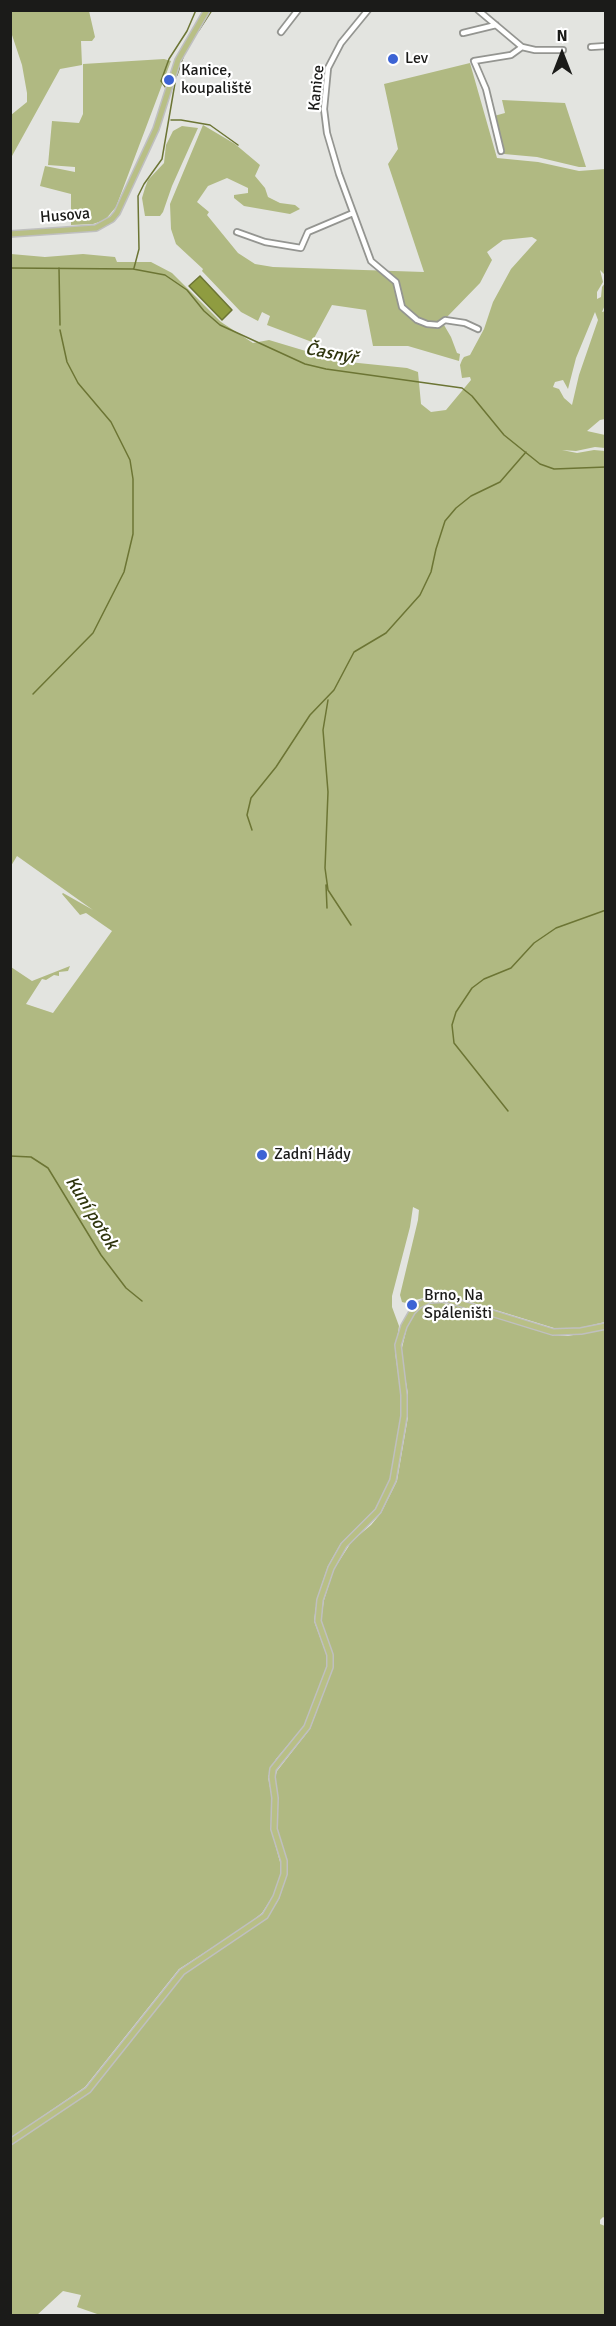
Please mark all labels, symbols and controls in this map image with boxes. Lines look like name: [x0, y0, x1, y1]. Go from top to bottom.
north arrow: [532, 24, 592, 84]
text: N: [556, 26, 568, 46]
place label: Lev: [405, 49, 428, 69]
marker: Lev: [386, 52, 400, 66]
place label: Kanice, koupaliště: [181, 61, 252, 99]
street label: Kanice: [305, 64, 329, 112]
marker: Kanice, koupaliště: [162, 73, 176, 87]
street label: Husova: [39, 204, 91, 228]
water label: Časnýř: [303, 338, 359, 370]
place label: Zadní Hády: [274, 1145, 351, 1165]
marker: Zadní Hády: [255, 1148, 269, 1162]
water label: Kuní potok: [60, 1172, 122, 1254]
place label: Brno, Na Spáleništi: [424, 1286, 492, 1324]
marker: Brno, Na Spáleništi: [405, 1298, 419, 1312]

